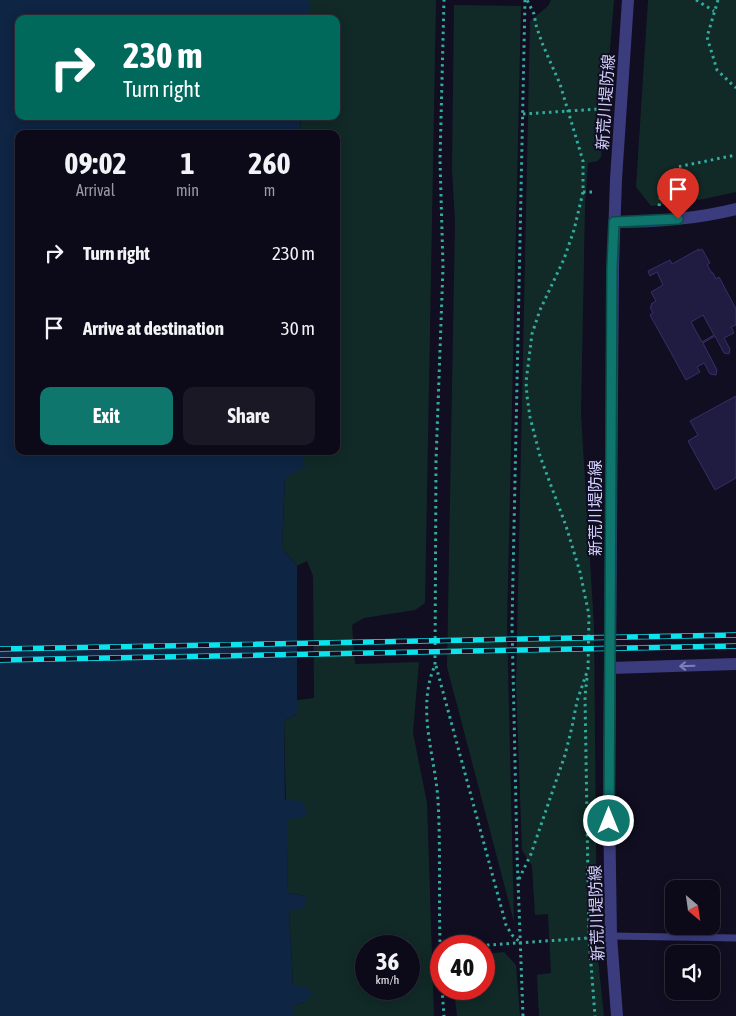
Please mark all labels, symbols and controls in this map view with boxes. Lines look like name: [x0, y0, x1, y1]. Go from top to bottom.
icon: right: [40, 35, 105, 100]
text: 230 m: [123, 35, 202, 75]
street label: 新荒川堤防線: [593, 53, 617, 151]
text: Turn right: [123, 76, 200, 102]
text: 09:02: [64, 146, 127, 180]
text: 1: [180, 146, 195, 180]
text: 260: [248, 146, 291, 180]
pin: [657, 168, 699, 219]
icon: arrive: [664, 175, 692, 203]
text: Arrival: [76, 181, 115, 199]
text: min: [176, 181, 199, 199]
text: m: [264, 181, 275, 199]
icon: right: [40, 239, 68, 267]
text: Turn right: [83, 242, 150, 264]
text: 230 m: [272, 242, 315, 264]
icon: arrive: [40, 314, 68, 342]
text: Arrive at destination: [83, 317, 224, 339]
text: 30 m: [281, 317, 315, 339]
button: Exit: [40, 387, 173, 445]
button: Share: [183, 387, 315, 445]
street label: 新荒川堤防線: [586, 460, 604, 556]
one-way arrow: [680, 661, 696, 671]
position arrow: [582, 794, 634, 846]
street label: 新荒川堤防線: [585, 865, 607, 961]
north arrow: [665, 880, 720, 935]
map controls: [665, 880, 720, 1000]
speed limit sign: 40: [430, 935, 495, 1000]
button: sound: [665, 945, 720, 1000]
text: 36: [376, 947, 399, 975]
text: km/h: [376, 973, 399, 987]

